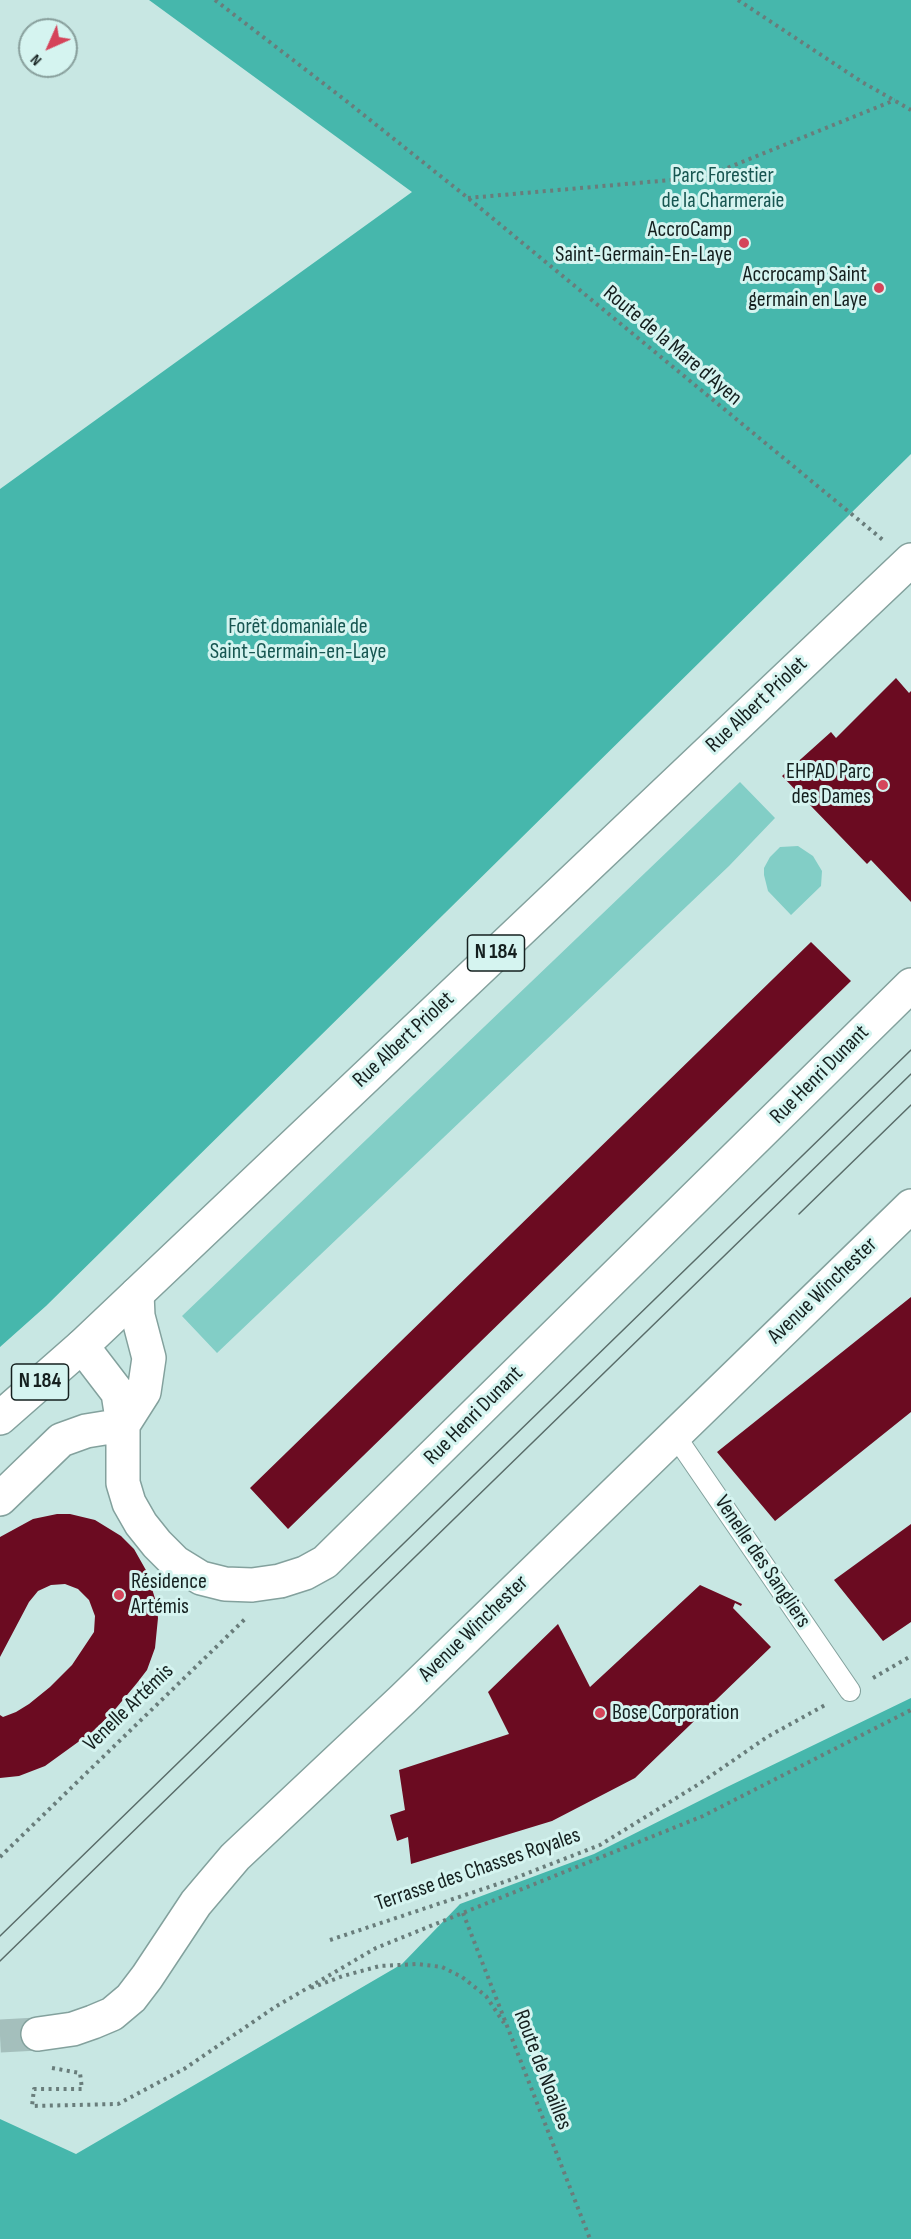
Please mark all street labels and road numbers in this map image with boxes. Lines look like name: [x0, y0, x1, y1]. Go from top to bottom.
street label: Route de la Mare d'Ayen: [597, 280, 747, 412]
street label: Rue Albert Priolet: [701, 651, 813, 759]
road number: N 184: [468, 935, 524, 971]
street label: Rue Albert Priolet: [348, 986, 460, 1094]
street label: Rue Henri Dunant: [765, 1020, 875, 1130]
street label: Avenue Winchester: [763, 1232, 883, 1350]
street label: Rue Henri Dunant: [419, 1361, 529, 1471]
road number: N 184: [12, 1364, 68, 1400]
street label: Venelle des Sangliers: [708, 1491, 816, 1633]
street label: Avenue Winchester: [414, 1570, 534, 1688]
street label: Venelle Artémis: [79, 1659, 179, 1757]
street label: Terrasse des Chasses Royales: [372, 1823, 584, 1917]
street label: Route de Noailles: [507, 2006, 577, 2134]

